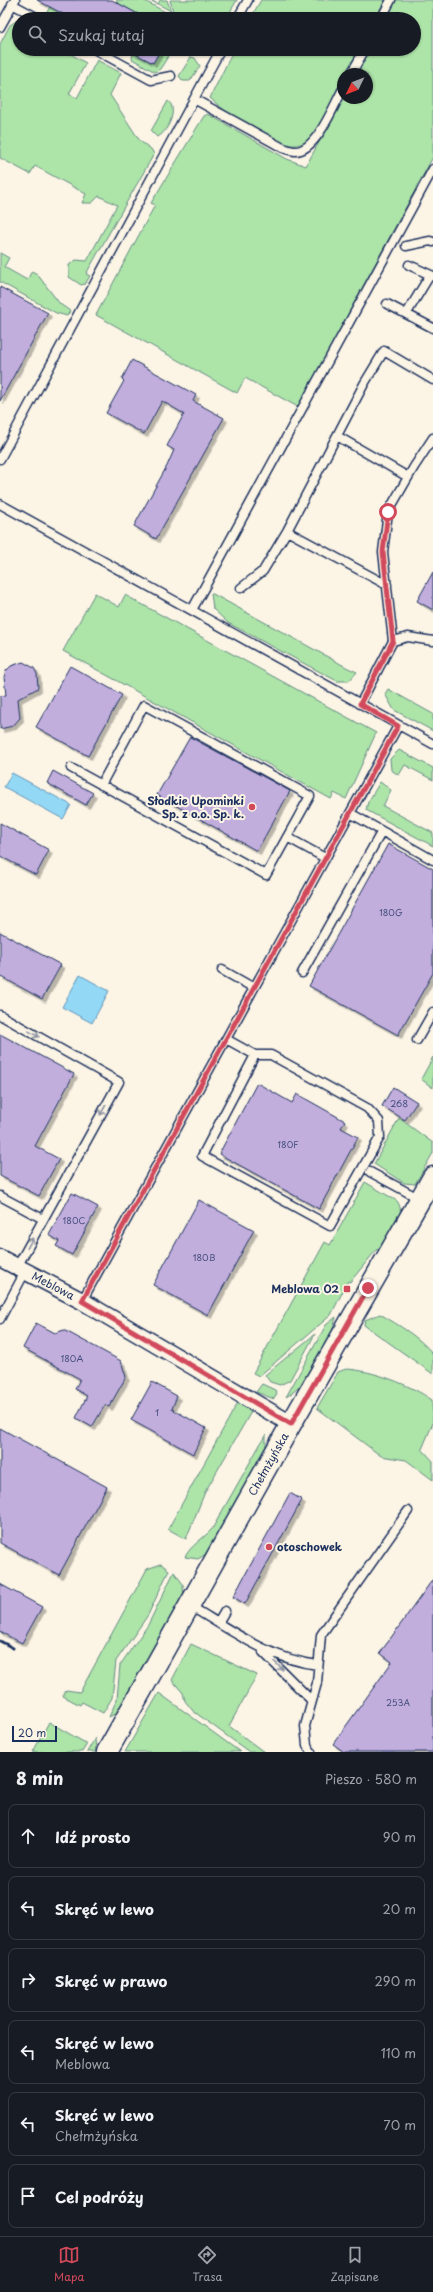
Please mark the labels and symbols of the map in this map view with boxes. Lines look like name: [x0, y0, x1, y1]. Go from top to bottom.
north arrow: [337, 68, 373, 104]
route start: [379, 503, 397, 521]
place label: Słodkie Upominki Sp. z o.o. Sp. k.: [147, 792, 245, 822]
marker: Słodkie Upominki Sp. z o.o. Sp. k.: [247, 802, 257, 812]
house number: 180G: [379, 905, 403, 919]
one-way arrow: [28, 1031, 40, 1039]
house number: 268: [390, 1096, 408, 1110]
one-way arrow: [99, 1104, 107, 1116]
house number: 180F: [278, 1137, 298, 1151]
house number: 180C: [63, 1213, 85, 1227]
one-way arrow: [27, 1238, 34, 1250]
house number: 180B: [193, 1250, 216, 1264]
street label: Meblowa: [29, 1267, 78, 1304]
route end: [359, 1279, 377, 1297]
place label: Meblowa 02: [271, 1280, 339, 1297]
marker: Meblowa 02: [342, 1284, 352, 1294]
house number: 180A: [61, 1351, 83, 1365]
house number: 1: [155, 1405, 159, 1419]
street label: Chełmżyńska: [243, 1429, 293, 1499]
place label: otoschowek: [277, 1538, 343, 1555]
marker: otoschowek: [264, 1542, 274, 1552]
one-way arrow: [274, 1662, 284, 1671]
house number: 253A: [386, 1695, 410, 1709]
scale bar: [12, 1724, 57, 1743]

